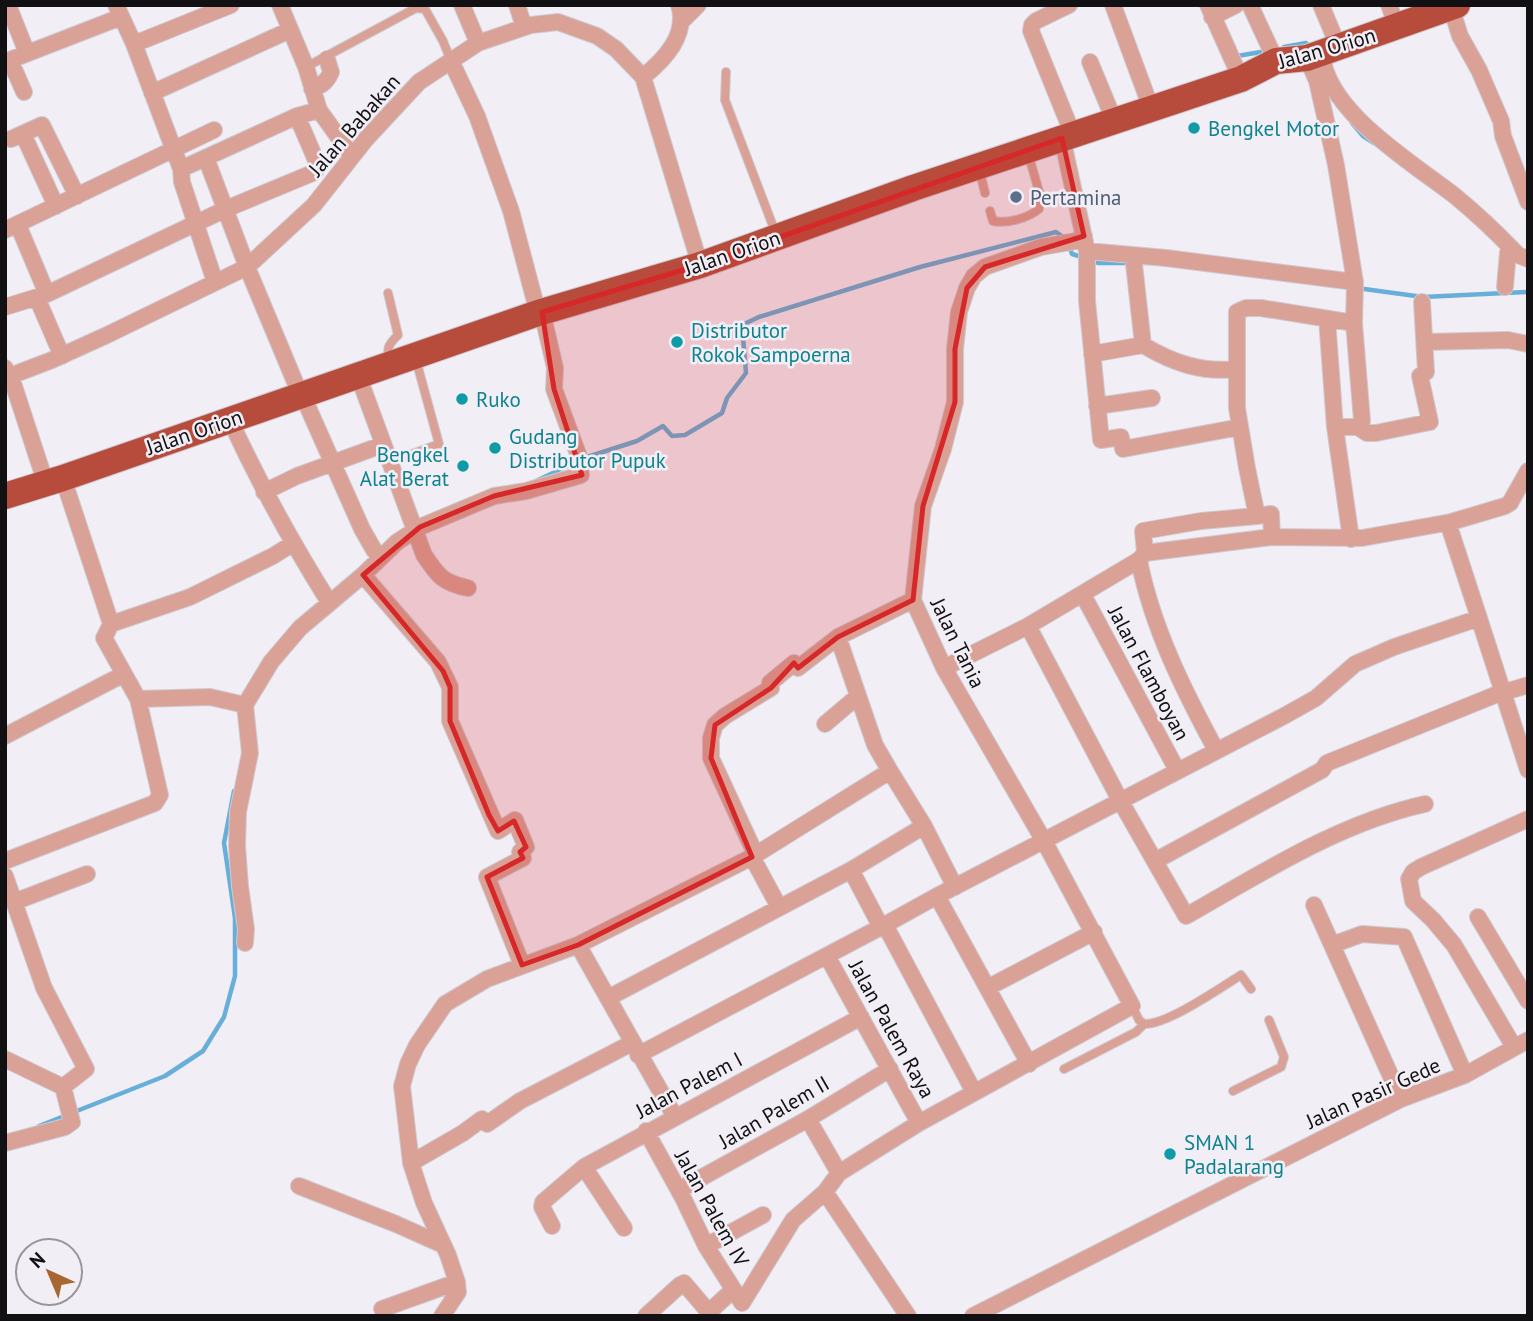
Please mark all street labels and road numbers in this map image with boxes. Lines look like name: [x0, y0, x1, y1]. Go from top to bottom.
street label: Jalan Orion: [1274, 21, 1379, 75]
street label: Jalan Babakan: [302, 68, 406, 182]
street label: Jalan Orion: [679, 224, 784, 282]
street label: Jalan Orion: [141, 403, 246, 461]
street label: Jalan Tania: [924, 593, 991, 692]
street label: Jalan Flamboyan: [1102, 600, 1196, 745]
street label: Jalan Palem Raya: [842, 954, 941, 1103]
street label: Jalan Palem I: [630, 1046, 747, 1125]
street label: Jalan Pasir Gede: [1301, 1051, 1444, 1135]
street label: Jalan Palem II: [713, 1069, 834, 1155]
street label: Jalan Palem IV: [668, 1144, 755, 1271]

